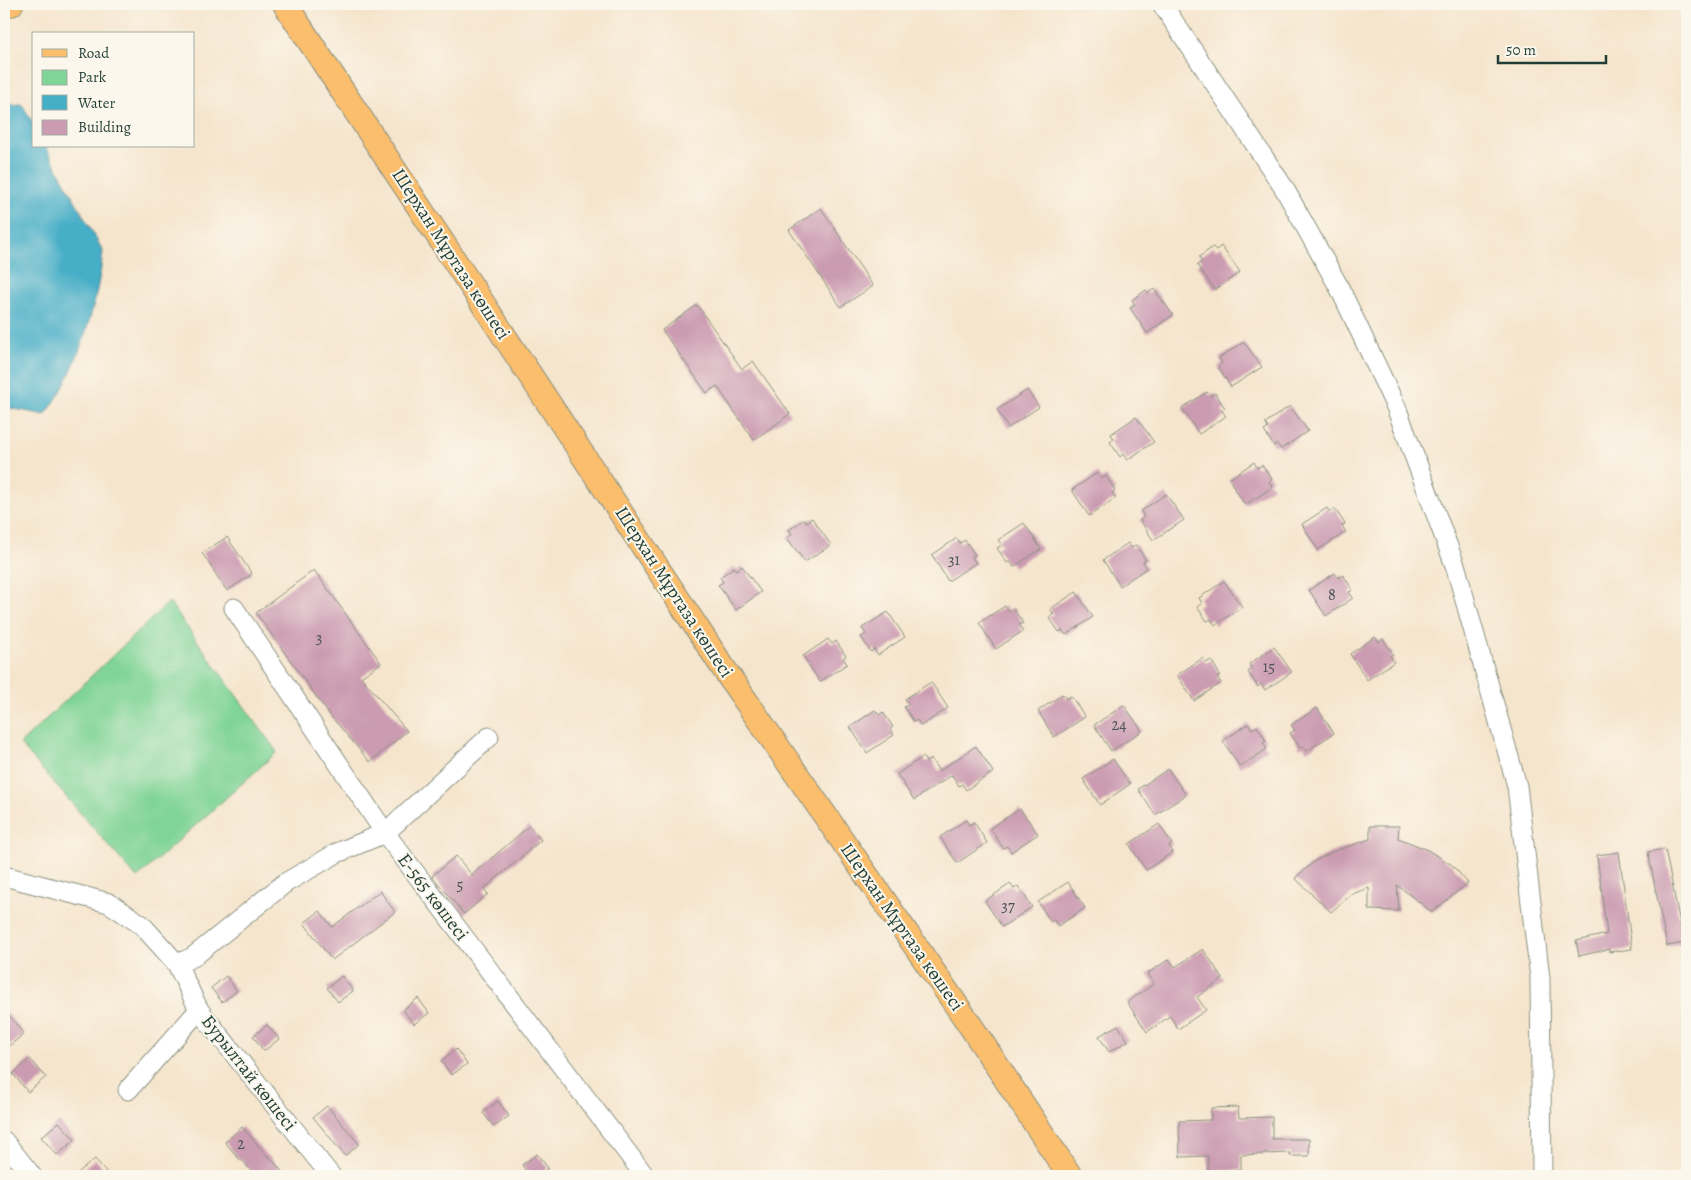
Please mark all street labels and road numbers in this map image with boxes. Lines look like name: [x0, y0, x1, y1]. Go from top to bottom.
street label: Шерхан Мұртаза көшесі: [386, 163, 516, 345]
street label: Шерхан Мұртаза көшесі: [609, 501, 739, 683]
street label: Шерхан Мұртаза көшесі: [834, 838, 970, 1016]
street label: Е-565 көшесі: [391, 848, 475, 946]
street label: Бурылтай көшесі: [195, 1009, 303, 1137]

